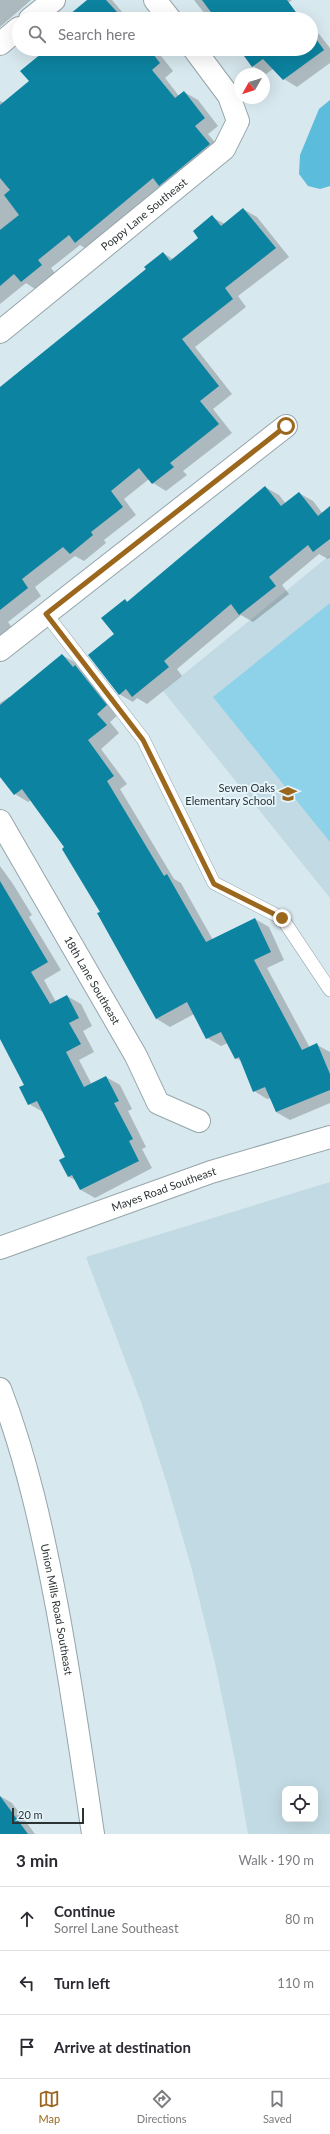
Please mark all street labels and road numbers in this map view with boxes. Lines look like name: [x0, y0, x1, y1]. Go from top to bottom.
street label: Poppy Lane Southeast: [98, 175, 189, 253]
street label: 18th Lane Southeast: [62, 933, 123, 1027]
street label: Mayes Road Southeast: [110, 1164, 217, 1213]
street label: Union Mills Road Southeast: [39, 1543, 76, 1676]

